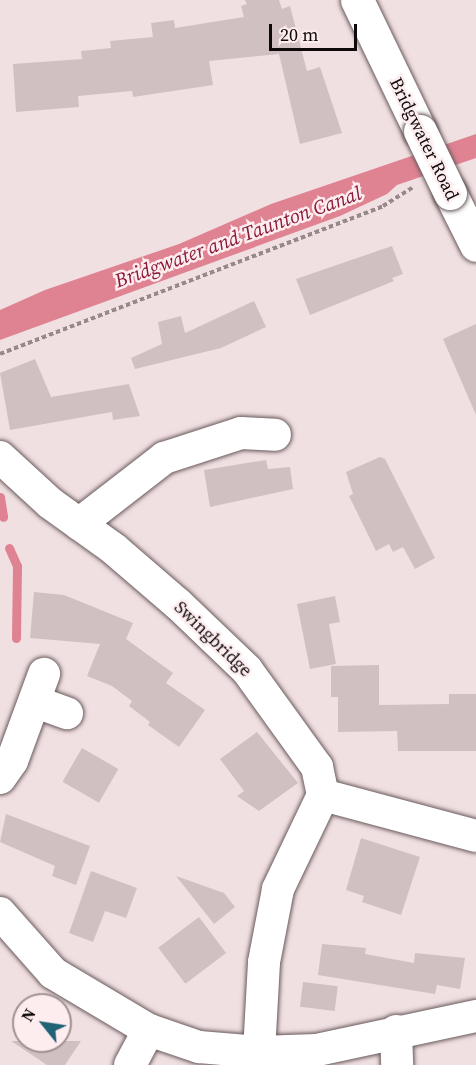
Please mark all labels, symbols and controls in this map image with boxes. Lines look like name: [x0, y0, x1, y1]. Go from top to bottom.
scale bar: [272, 12, 360, 50]
text: 20 m: [280, 22, 318, 47]
street label: Bridgwater Road: [385, 74, 463, 204]
water label: Bridgwater and Taunton Canal: [111, 181, 365, 293]
street label: Swingbridge: [170, 597, 256, 681]
north arrow: [12, 993, 72, 1053]
text: N: [16, 1004, 41, 1026]

